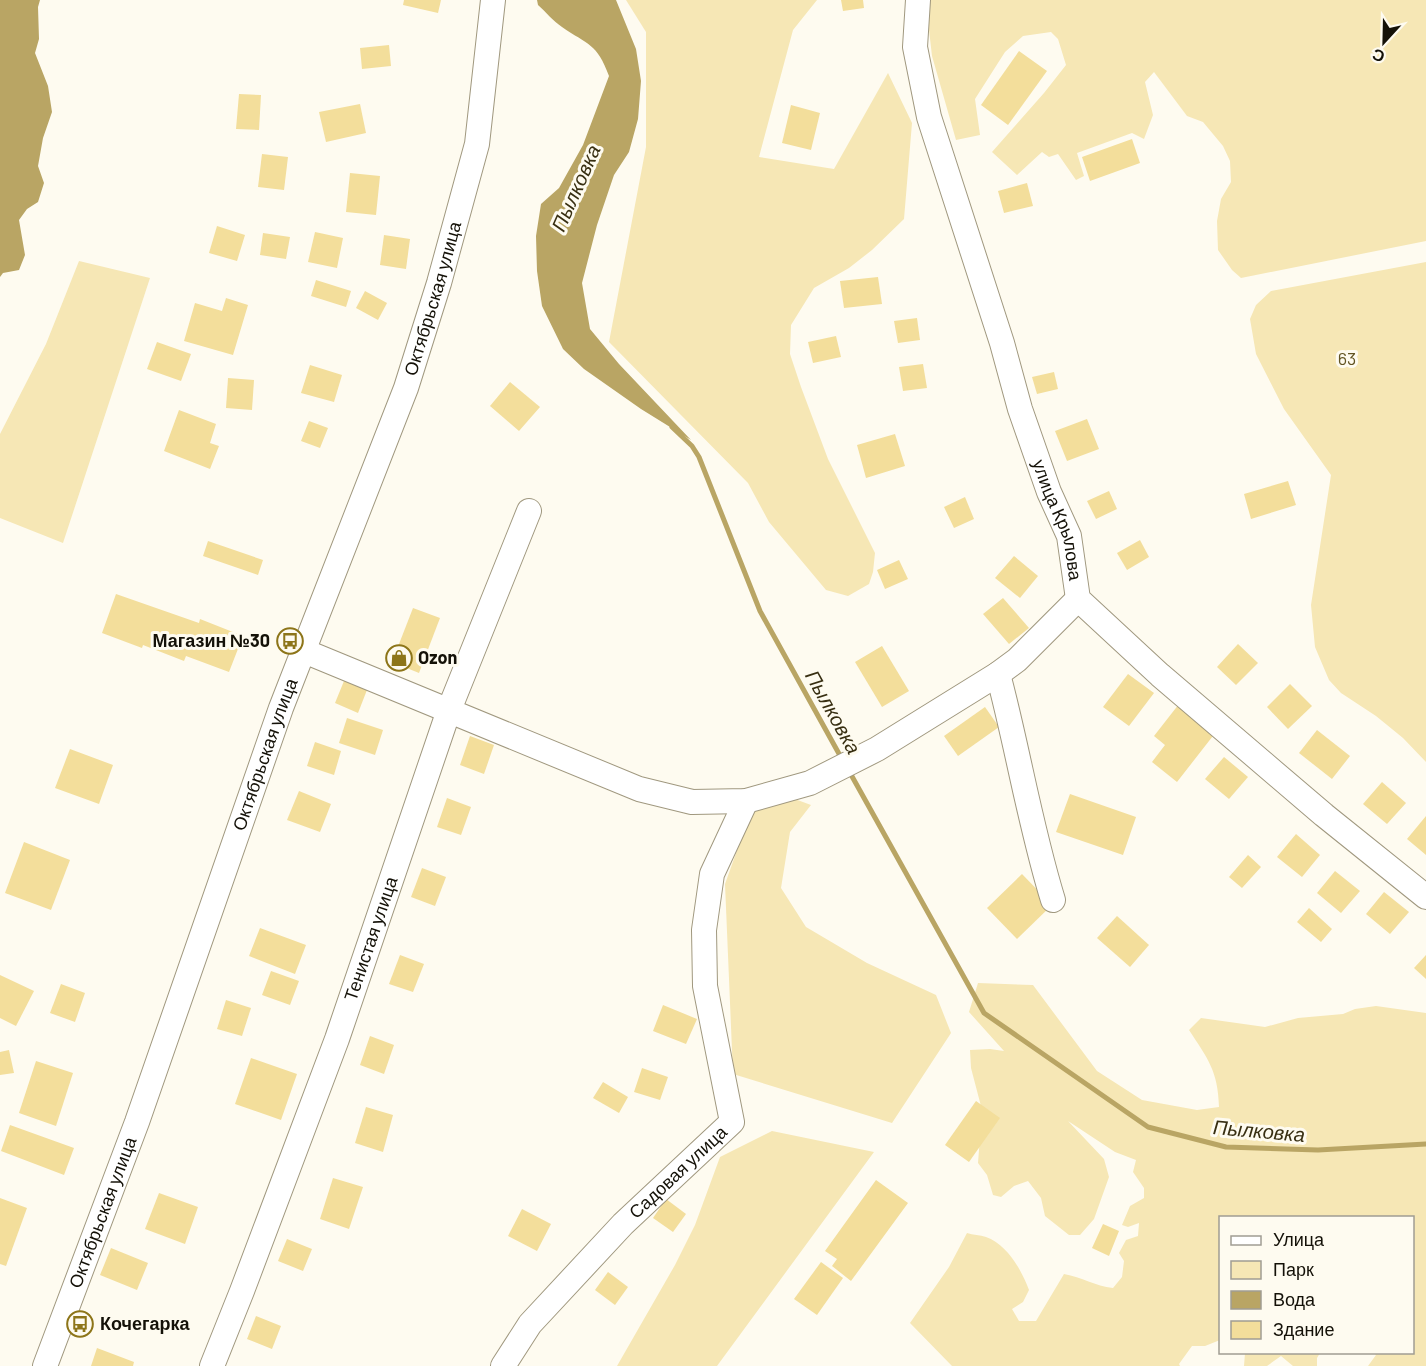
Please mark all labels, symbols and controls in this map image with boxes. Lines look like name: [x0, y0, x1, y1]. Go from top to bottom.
north arrow: [1354, 12, 1414, 72]
text: С: [1369, 45, 1387, 67]
water label: Пылковка: [545, 141, 605, 235]
street label: Октябрьская улица: [399, 218, 466, 378]
park label: 63: [1338, 347, 1356, 369]
street label: улица Крылова: [1028, 456, 1087, 583]
bus stop icon: Магазин №30: [275, 626, 305, 656]
place label: Магазин №30: [153, 629, 270, 651]
shop icon: Ozon: [384, 643, 414, 673]
place label: Ozon: [418, 646, 457, 668]
water label: Пылковка: [801, 665, 867, 758]
street label: Октябрьская улица: [227, 674, 302, 833]
street label: Тенистая улица: [339, 872, 402, 1003]
water label: Пылковка: [1212, 1114, 1306, 1146]
street label: Садовая улица: [624, 1120, 732, 1223]
street label: Октябрьская улица: [63, 1133, 141, 1291]
legend: [1219, 1216, 1414, 1354]
text: Улица: [1273, 1228, 1325, 1250]
text: Парк: [1273, 1258, 1314, 1280]
text: Вода: [1273, 1288, 1316, 1310]
bus stop icon: Кочегарка: [65, 1309, 95, 1339]
place label: Кочегарка: [100, 1312, 191, 1334]
text: Здание: [1273, 1318, 1334, 1340]

